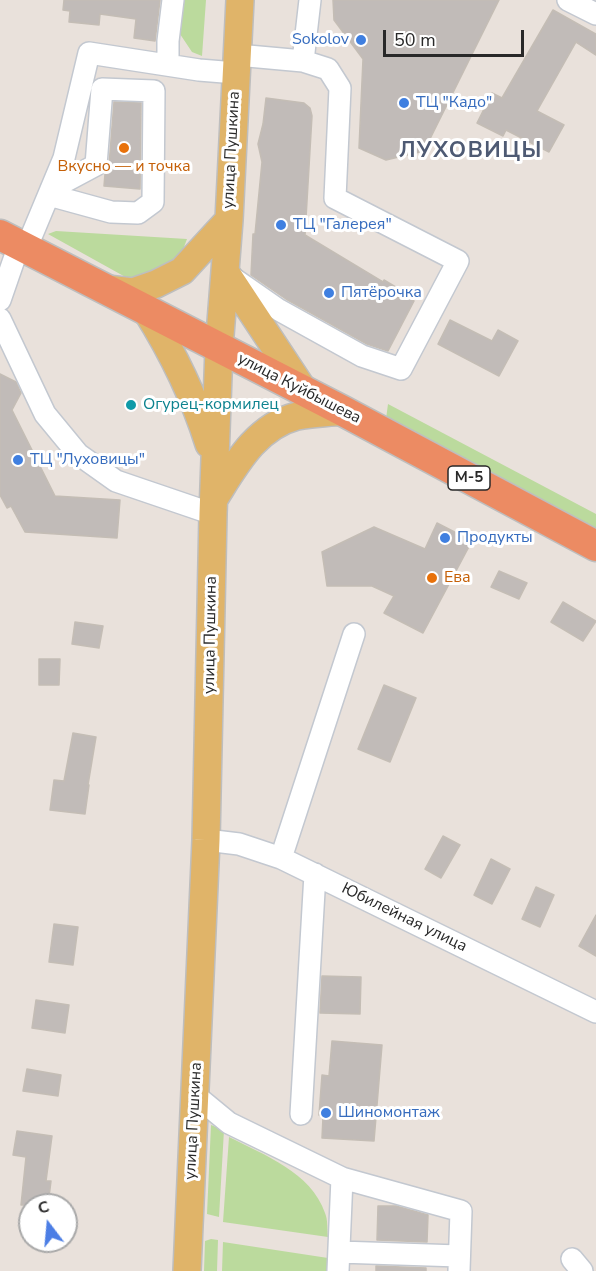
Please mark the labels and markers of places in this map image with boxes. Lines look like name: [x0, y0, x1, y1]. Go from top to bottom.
place label: Sokolov: [292, 30, 349, 50]
marker: Sokolov: [354, 33, 368, 47]
place label: ТЦ "Кадо": [416, 93, 492, 113]
marker: ТЦ "Кадо": [397, 96, 411, 110]
marker: Вкусно — и точка: [117, 141, 131, 155]
place label: Вкусно — и точка: [57, 157, 191, 177]
place label: ТЦ "Галерея": [293, 215, 392, 235]
marker: ТЦ "Галерея": [274, 218, 288, 232]
place label: Пятёрочка: [341, 283, 422, 303]
marker: Пятёрочка: [322, 286, 336, 300]
place label: Огурец-кормилец: [143, 395, 279, 415]
marker: Огурец-кормилец: [124, 398, 138, 412]
place label: ТЦ "Луховицы": [30, 450, 145, 470]
marker: ТЦ "Луховицы": [11, 453, 25, 467]
place label: Продукты: [457, 528, 533, 548]
marker: Продукты: [438, 531, 452, 545]
place label: Ева: [444, 568, 471, 588]
marker: Ева: [425, 571, 439, 585]
place label: Шиномонтаж: [338, 1103, 440, 1123]
marker: Шиномонтаж: [319, 1106, 333, 1120]

